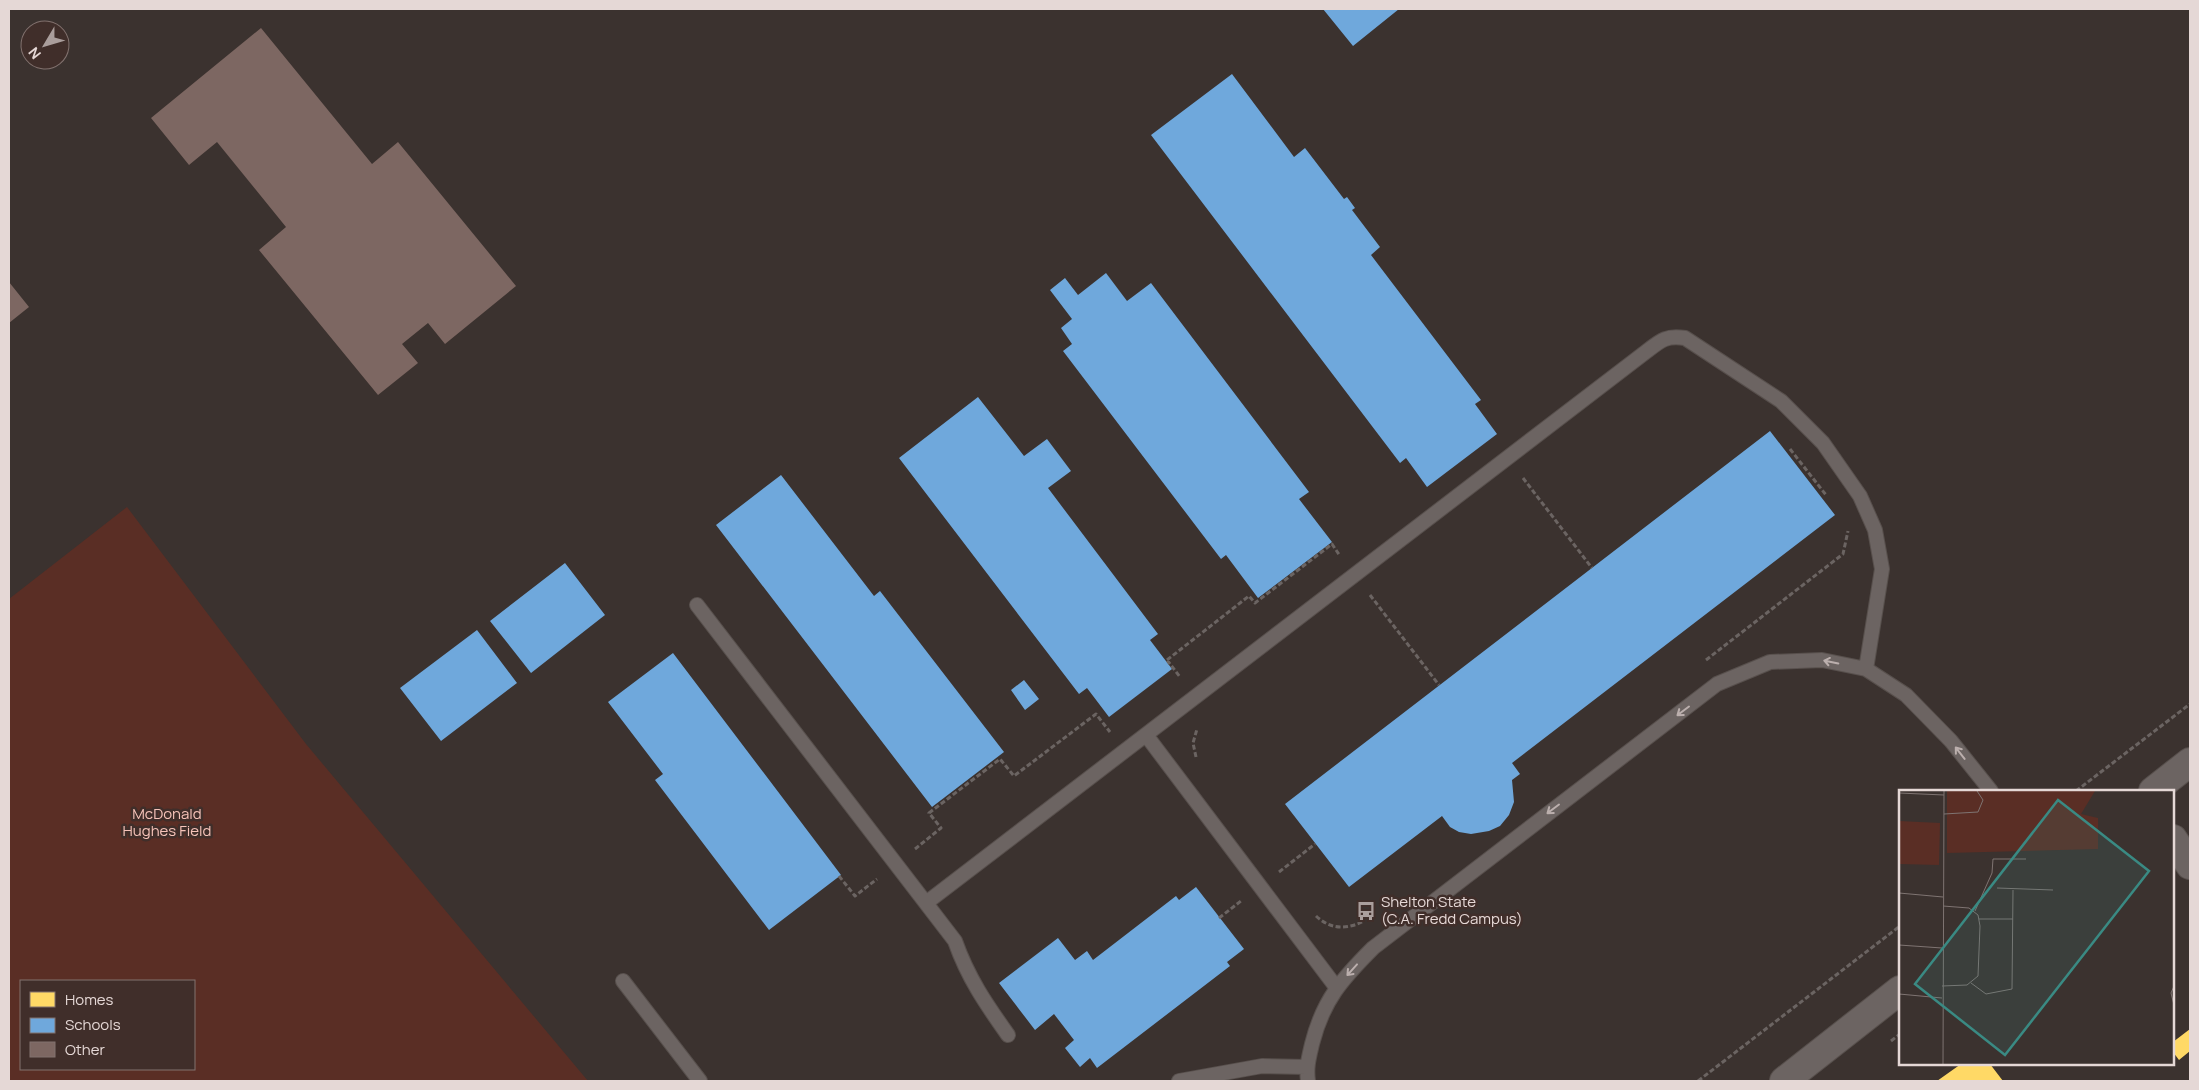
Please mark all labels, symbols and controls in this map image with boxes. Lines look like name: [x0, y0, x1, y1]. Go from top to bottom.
north arrow: [20, 20, 70, 70]
text: N: [24, 43, 45, 63]
one-way arrow: [1824, 657, 1840, 666]
one-way arrow: [1677, 705, 1690, 716]
one-way arrow: [1955, 747, 1966, 760]
inset map: [1899, 790, 2174, 1065]
park label: McDonald Hughes Field: [123, 803, 211, 841]
one-way arrow: [1546, 804, 1560, 814]
place label: Shelton State (C.A. Fredd Campus): [1381, 891, 1523, 929]
bus stop icon: Shelton State (C.A. Fredd Campus): [1355, 900, 1377, 922]
one-way arrow: [1346, 963, 1358, 976]
legend: [20, 980, 195, 1070]
text: Homes: [65, 989, 114, 1010]
text: Schools: [65, 1014, 121, 1035]
text: Other: [65, 1039, 106, 1060]

